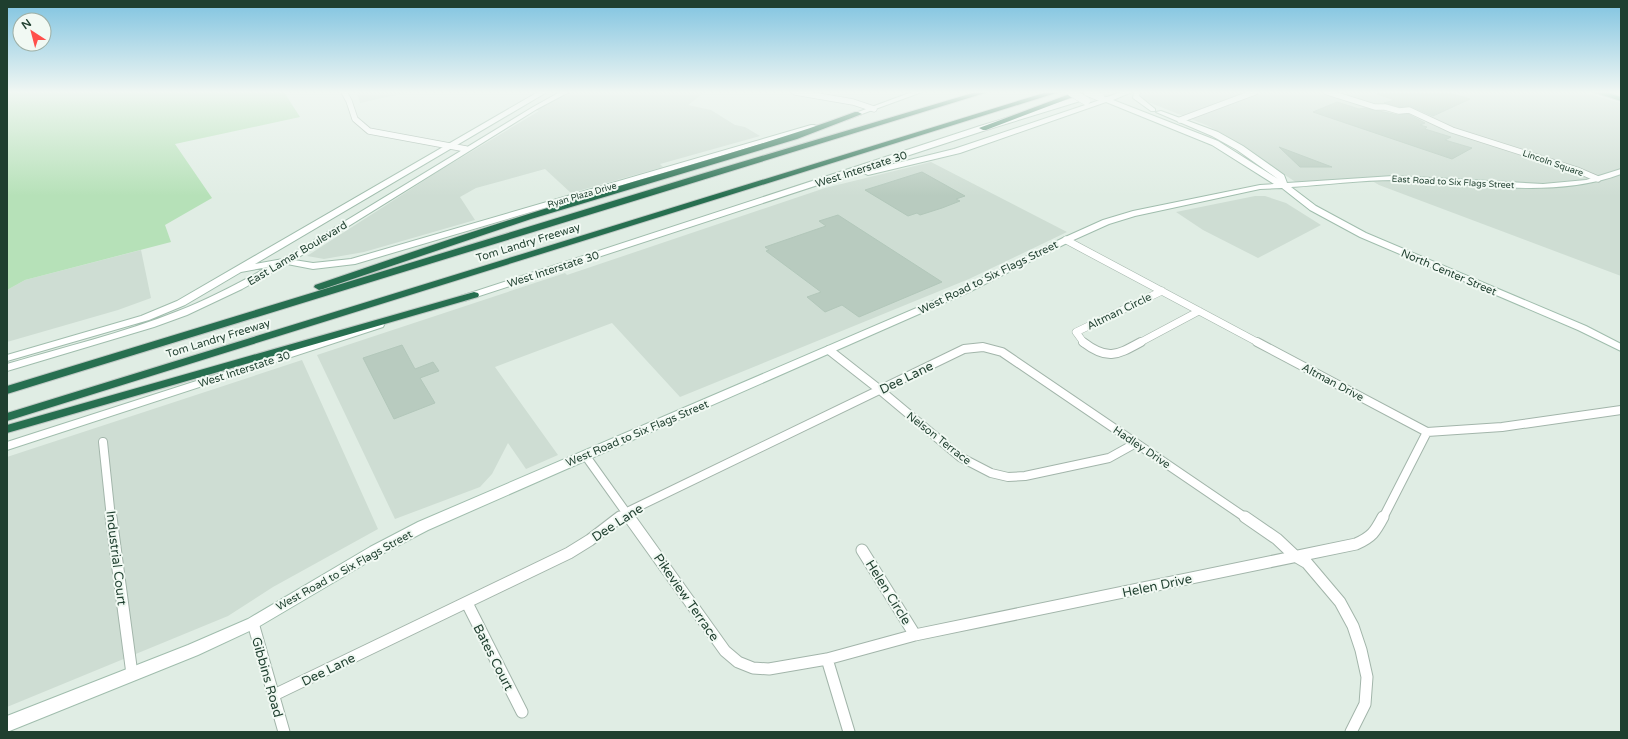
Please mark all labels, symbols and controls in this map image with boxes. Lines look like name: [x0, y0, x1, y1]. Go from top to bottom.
north arrow: [12, 12, 52, 52]
text: N: [19, 16, 34, 32]
street label: West Interstate 30: [814, 148, 909, 190]
street label: Lincoln Square: [1521, 148, 1585, 179]
street label: East Road to Six Flags Street: [1391, 174, 1515, 191]
street label: Ryan Plaza Drive: [546, 180, 618, 211]
street label: East Lamar Boulevard: [245, 218, 350, 288]
street label: Tom Landry Freeway: [474, 220, 582, 265]
street label: West Road to Six Flags Street: [916, 238, 1060, 317]
street label: North Center Street: [1399, 246, 1499, 298]
street label: West Interstate 30: [506, 248, 601, 290]
street label: Altman Circle: [1085, 290, 1154, 333]
street label: Tom Landry Freeway: [164, 316, 272, 361]
street label: West Interstate 30: [197, 348, 292, 390]
street label: Dee Lane: [877, 358, 936, 398]
street label: Altman Drive: [1300, 361, 1366, 404]
street label: West Road to Six Flags Street: [564, 397, 710, 469]
street label: Nelson Terrace: [904, 409, 973, 468]
street label: Hadley Drive: [1111, 424, 1173, 471]
street label: Dee Lane: [589, 500, 646, 545]
street label: Industrial Court: [102, 510, 130, 607]
street label: West Road to Six Flags Street: [274, 528, 415, 613]
street label: Pikeview Terrace: [650, 551, 722, 644]
street label: Helen Circle: [862, 557, 914, 628]
street label: Helen Drive: [1121, 571, 1194, 601]
street label: Bates Court: [469, 621, 517, 693]
street label: Gibbins Road: [248, 635, 286, 719]
street label: Dee Lane: [299, 650, 358, 690]

